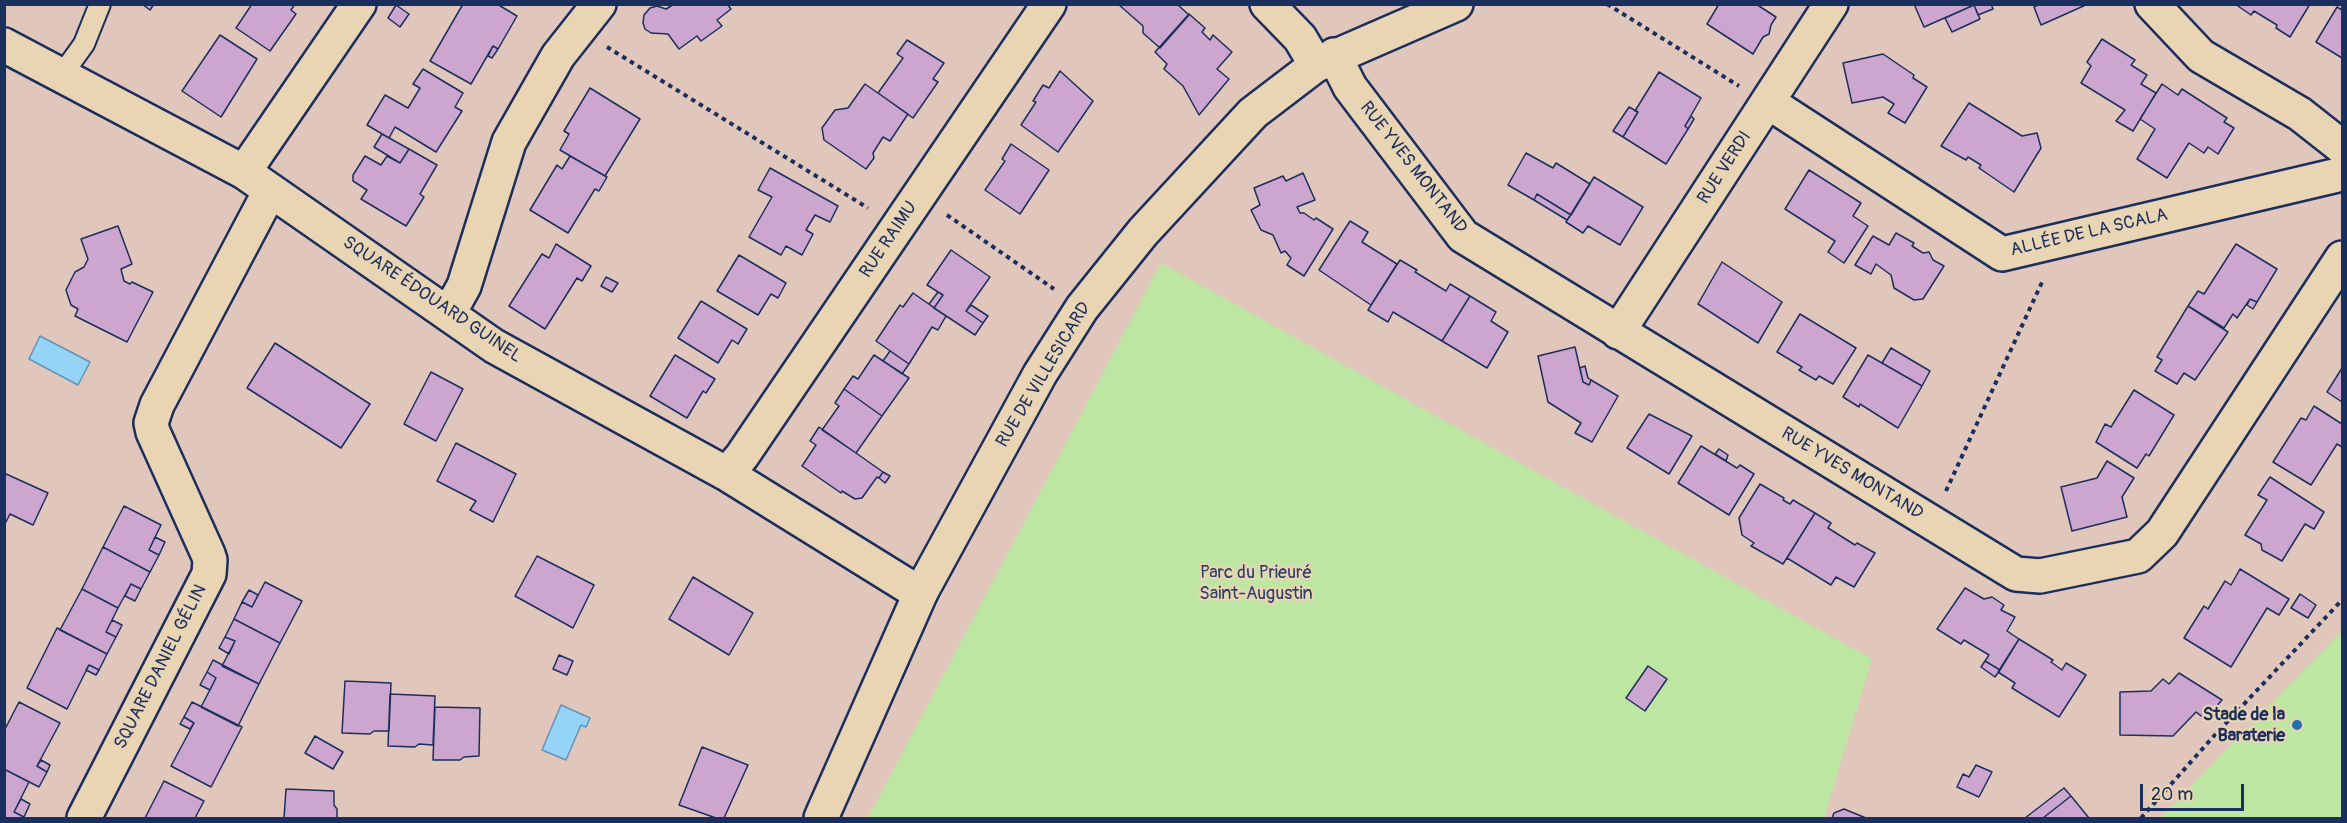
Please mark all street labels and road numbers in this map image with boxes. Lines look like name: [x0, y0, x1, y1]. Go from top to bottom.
street label: RUE YVES MONTAND: [1355, 98, 1471, 238]
street label: RUE VERDI: [1693, 128, 1757, 208]
street label: RUE RAIMU: [856, 198, 922, 282]
street label: ALLÉE DE LA SCALA: [2008, 204, 2170, 262]
street label: SQUARE ÉDOUARD GUINEL: [338, 232, 526, 368]
street label: RUE DE VILLESICARD: [992, 298, 1096, 452]
street label: RUE YVES MONTAND: [1777, 423, 1927, 525]
street label: SQUARE DANIEL GÉLIN: [110, 581, 212, 753]

